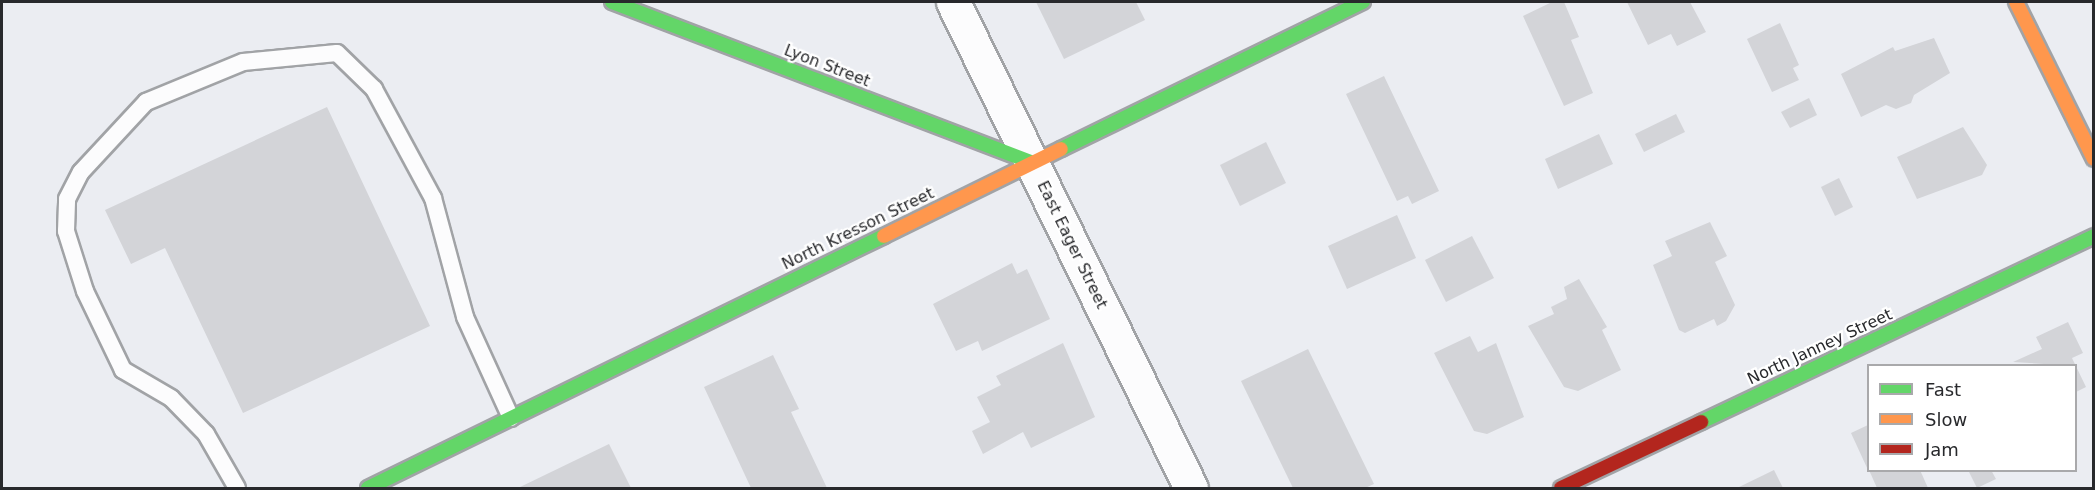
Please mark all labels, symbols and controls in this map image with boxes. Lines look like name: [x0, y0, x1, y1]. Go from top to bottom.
street label: Lyon Street: [781, 41, 873, 91]
street label: East Eager Street: [1033, 178, 1111, 312]
street label: North Kresson Street: [779, 184, 937, 274]
street label: North Janney Street: [1745, 305, 1895, 389]
legend: [1867, 364, 2077, 472]
text: Fast: [1925, 379, 1961, 400]
text: Slow: [1925, 409, 1967, 430]
text: Jam: [1925, 439, 1959, 460]

